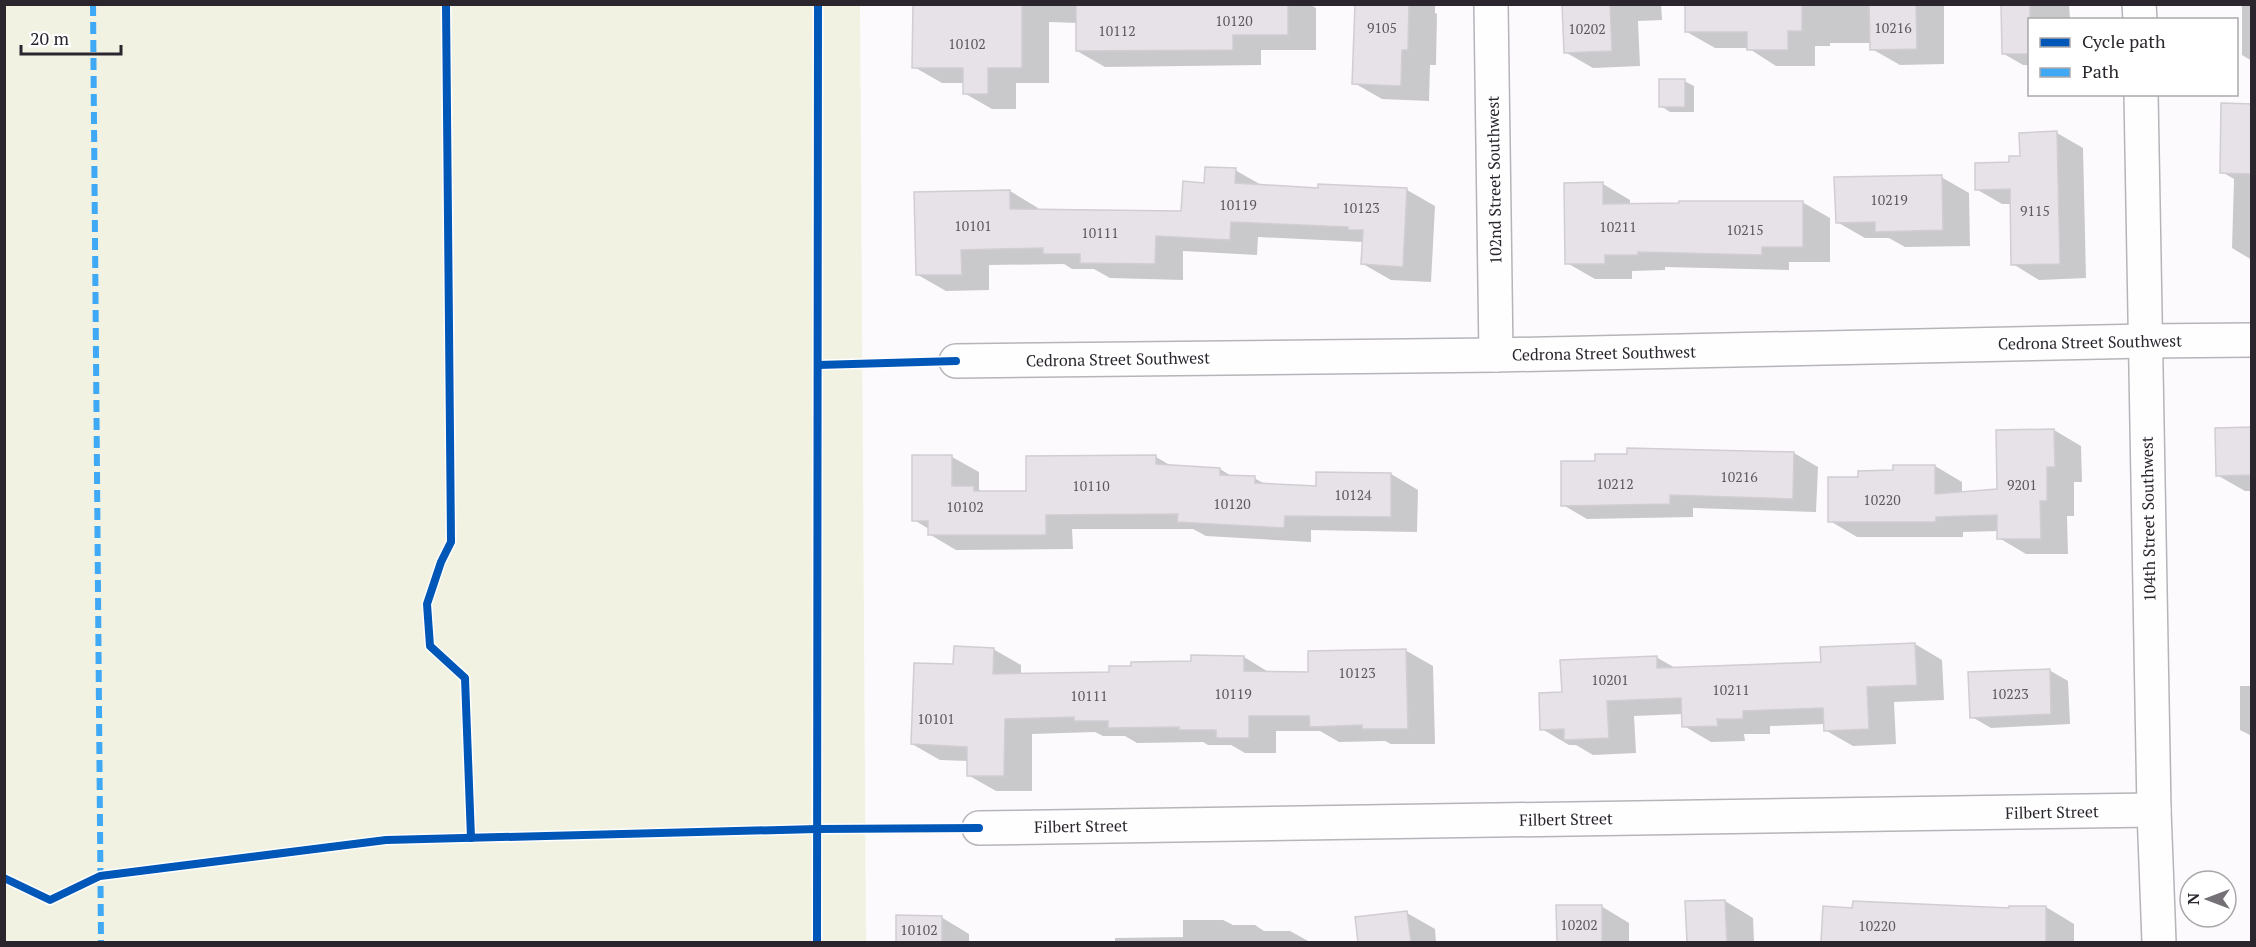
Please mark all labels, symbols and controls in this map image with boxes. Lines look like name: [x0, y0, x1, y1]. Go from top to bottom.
house number: 10120: [1215, 11, 1253, 30]
scale bar: [21, 18, 122, 56]
house number: 9105: [1367, 18, 1397, 37]
house number: 10216: [1874, 18, 1912, 37]
legend: [2028, 18, 2238, 96]
house number: 10202: [1568, 19, 1606, 38]
house number: 10112: [1098, 21, 1136, 40]
text: 20 m: [30, 26, 70, 50]
text: Cycle path: [2082, 29, 2166, 53]
house number: 10102: [948, 34, 986, 53]
text: Path: [2082, 59, 2119, 83]
street label: 102nd Street Southwest: [1482, 95, 1506, 265]
house number: 10219: [1870, 190, 1908, 209]
house number: 10119: [1219, 195, 1257, 214]
house number: 10123: [1342, 198, 1380, 217]
house number: 9115: [2020, 201, 2050, 220]
house number: 10101: [954, 216, 992, 235]
house number: 10211: [1599, 217, 1637, 236]
house number: 10215: [1726, 220, 1764, 239]
house number: 10111: [1081, 223, 1119, 242]
street label: Cedrona Street Southwest: [1998, 329, 2182, 355]
street label: Cedrona Street Southwest: [1512, 340, 1696, 366]
street label: Cedrona Street Southwest: [1026, 346, 1210, 372]
street label: 104th Street Southwest: [2136, 436, 2160, 602]
house number: 10216: [1720, 467, 1758, 486]
house number: 10212: [1596, 474, 1634, 493]
house number: 9201: [2007, 475, 2037, 494]
house number: 10110: [1072, 476, 1110, 495]
house number: 10124: [1334, 485, 1372, 504]
house number: 10220: [1863, 490, 1901, 509]
house number: 10120: [1213, 494, 1251, 513]
house number: 10102: [946, 497, 984, 516]
house number: 10123: [1338, 663, 1376, 682]
house number: 10201: [1591, 670, 1629, 689]
house number: 10211: [1712, 680, 1750, 699]
house number: 10119: [1214, 684, 1252, 703]
house number: 10223: [1991, 684, 2029, 703]
house number: 10111: [1070, 686, 1108, 705]
house number: 10101: [917, 709, 955, 728]
street label: Filbert Street: [2005, 800, 2099, 824]
street label: Filbert Street: [1519, 807, 1613, 831]
street label: Filbert Street: [1034, 814, 1128, 838]
north arrow: [2178, 869, 2238, 929]
text: N: [2182, 893, 2204, 905]
house number: 10202: [1560, 915, 1598, 934]
house number: 10220: [1858, 916, 1896, 935]
house number: 10102: [900, 920, 938, 939]

